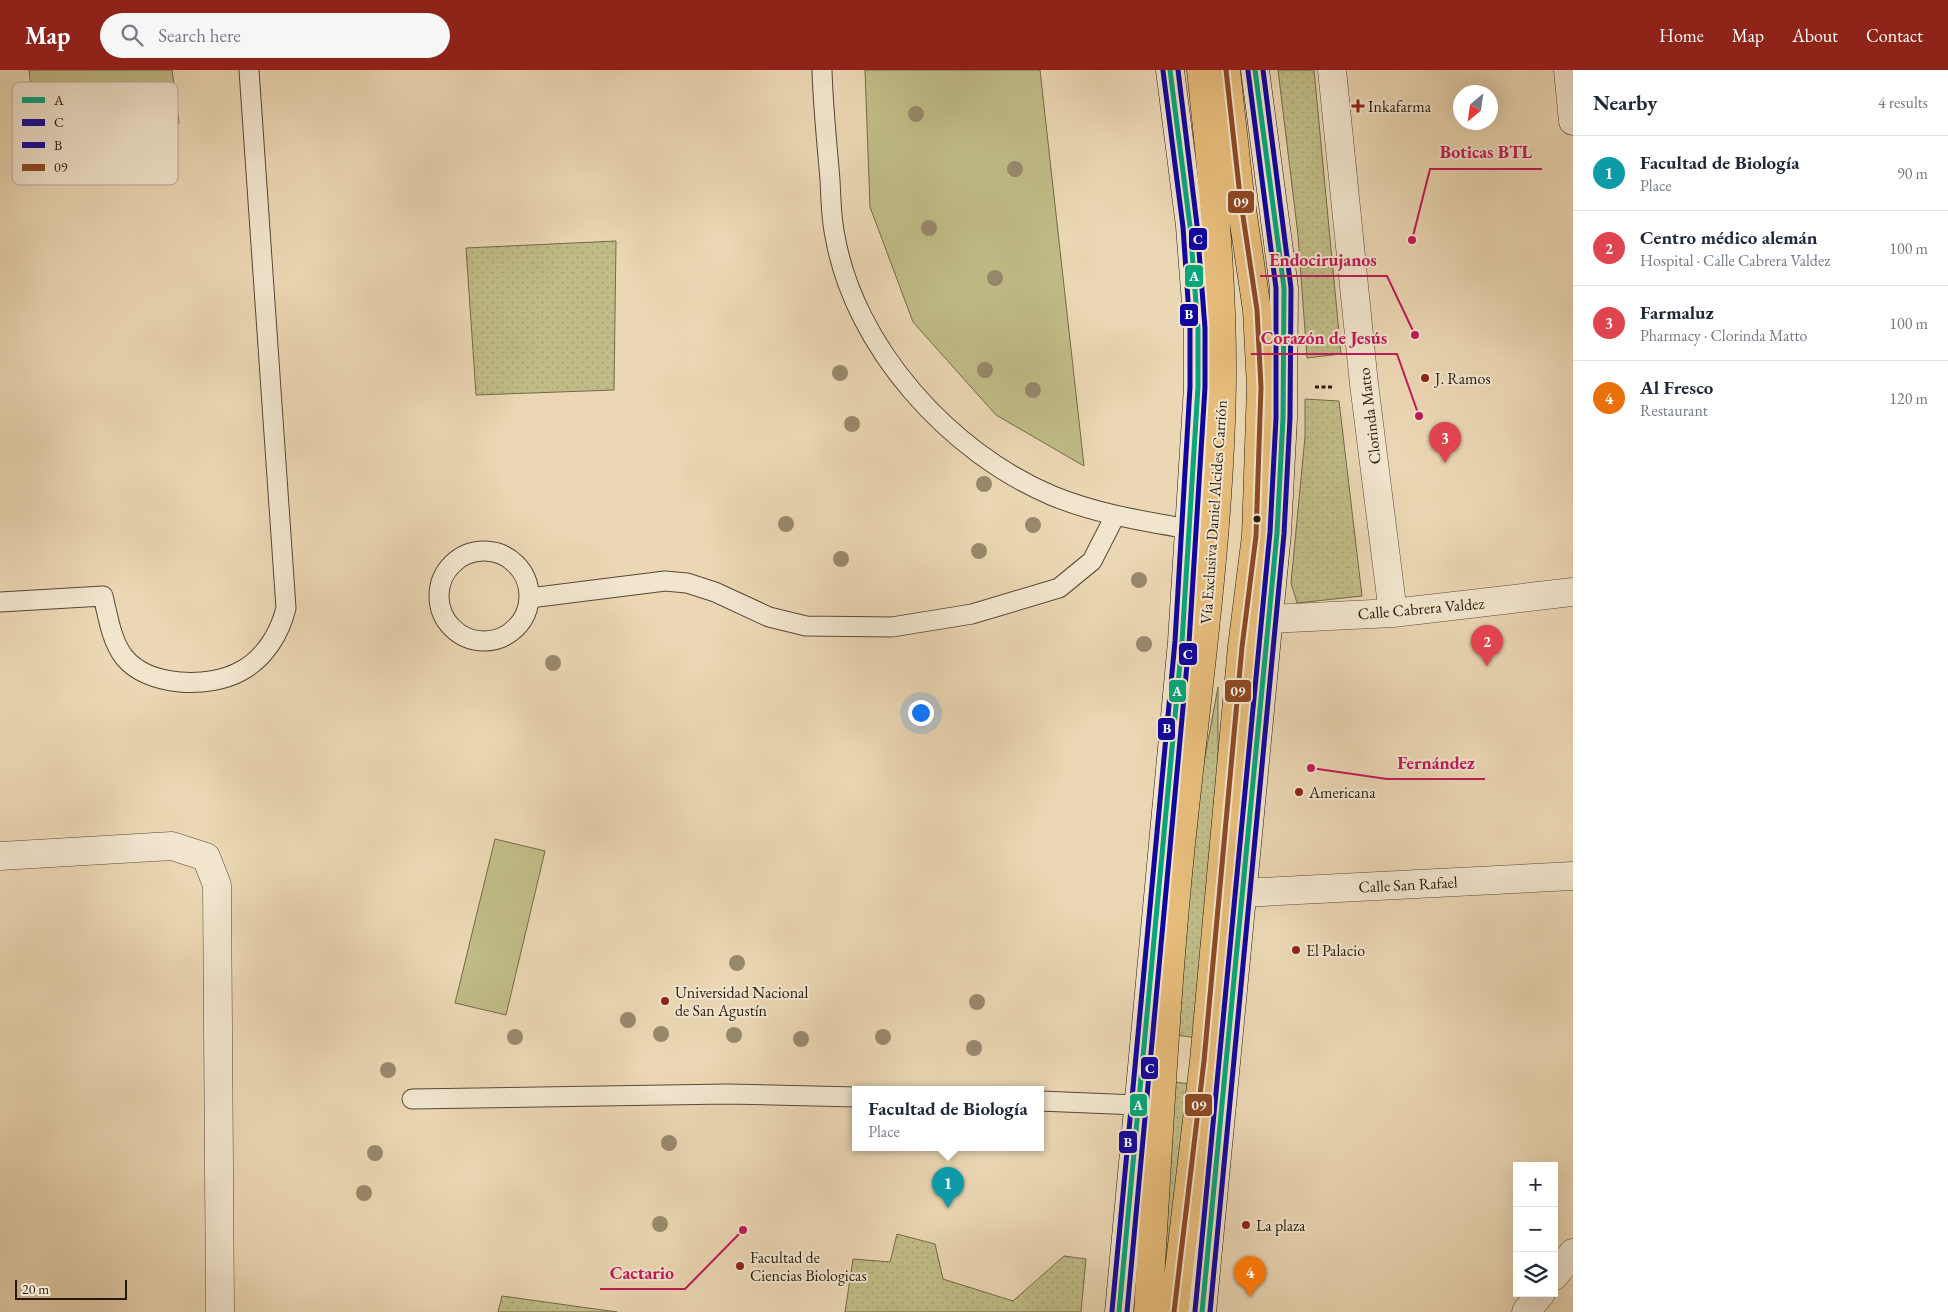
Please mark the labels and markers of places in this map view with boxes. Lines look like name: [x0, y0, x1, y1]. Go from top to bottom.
place label: Inkafarma: [1368, 96, 1432, 117]
marker: Inkafarma: [1352, 100, 1364, 112]
callout: Boticas BTL: [1430, 136, 1542, 169]
callout: Endocirujanos: [1260, 243, 1387, 276]
callout: Corazón de Jesús: [1251, 321, 1397, 354]
place label: J. Ramos: [1433, 368, 1491, 389]
marker: J. Ramos: [1419, 372, 1431, 384]
pin: 3: [1429, 422, 1461, 463]
unlabelled marker: [1252, 514, 1262, 524]
pin: 2: [1471, 625, 1503, 666]
callout: Fernández: [1387, 746, 1485, 779]
place label: Americana: [1308, 782, 1376, 803]
marker: Americana: [1293, 786, 1305, 798]
place label: El Palacio: [1306, 940, 1365, 961]
marker: El Palacio: [1290, 944, 1302, 956]
place label: Universidad Nacional de San Agustín: [675, 982, 808, 1021]
marker: Universidad Nacional de San Agustín: [659, 995, 671, 1007]
pin: 1: [932, 1167, 964, 1208]
place label: La plaza: [1256, 1215, 1306, 1236]
marker: La plaza: [1240, 1219, 1252, 1231]
place label: Facultad de Ciencias Biologicas: [750, 1247, 867, 1286]
callout: Cactario: [600, 1256, 685, 1289]
pin: 4: [1234, 1256, 1266, 1297]
marker: Facultad de Ciencias Biologicas: [734, 1260, 746, 1272]

